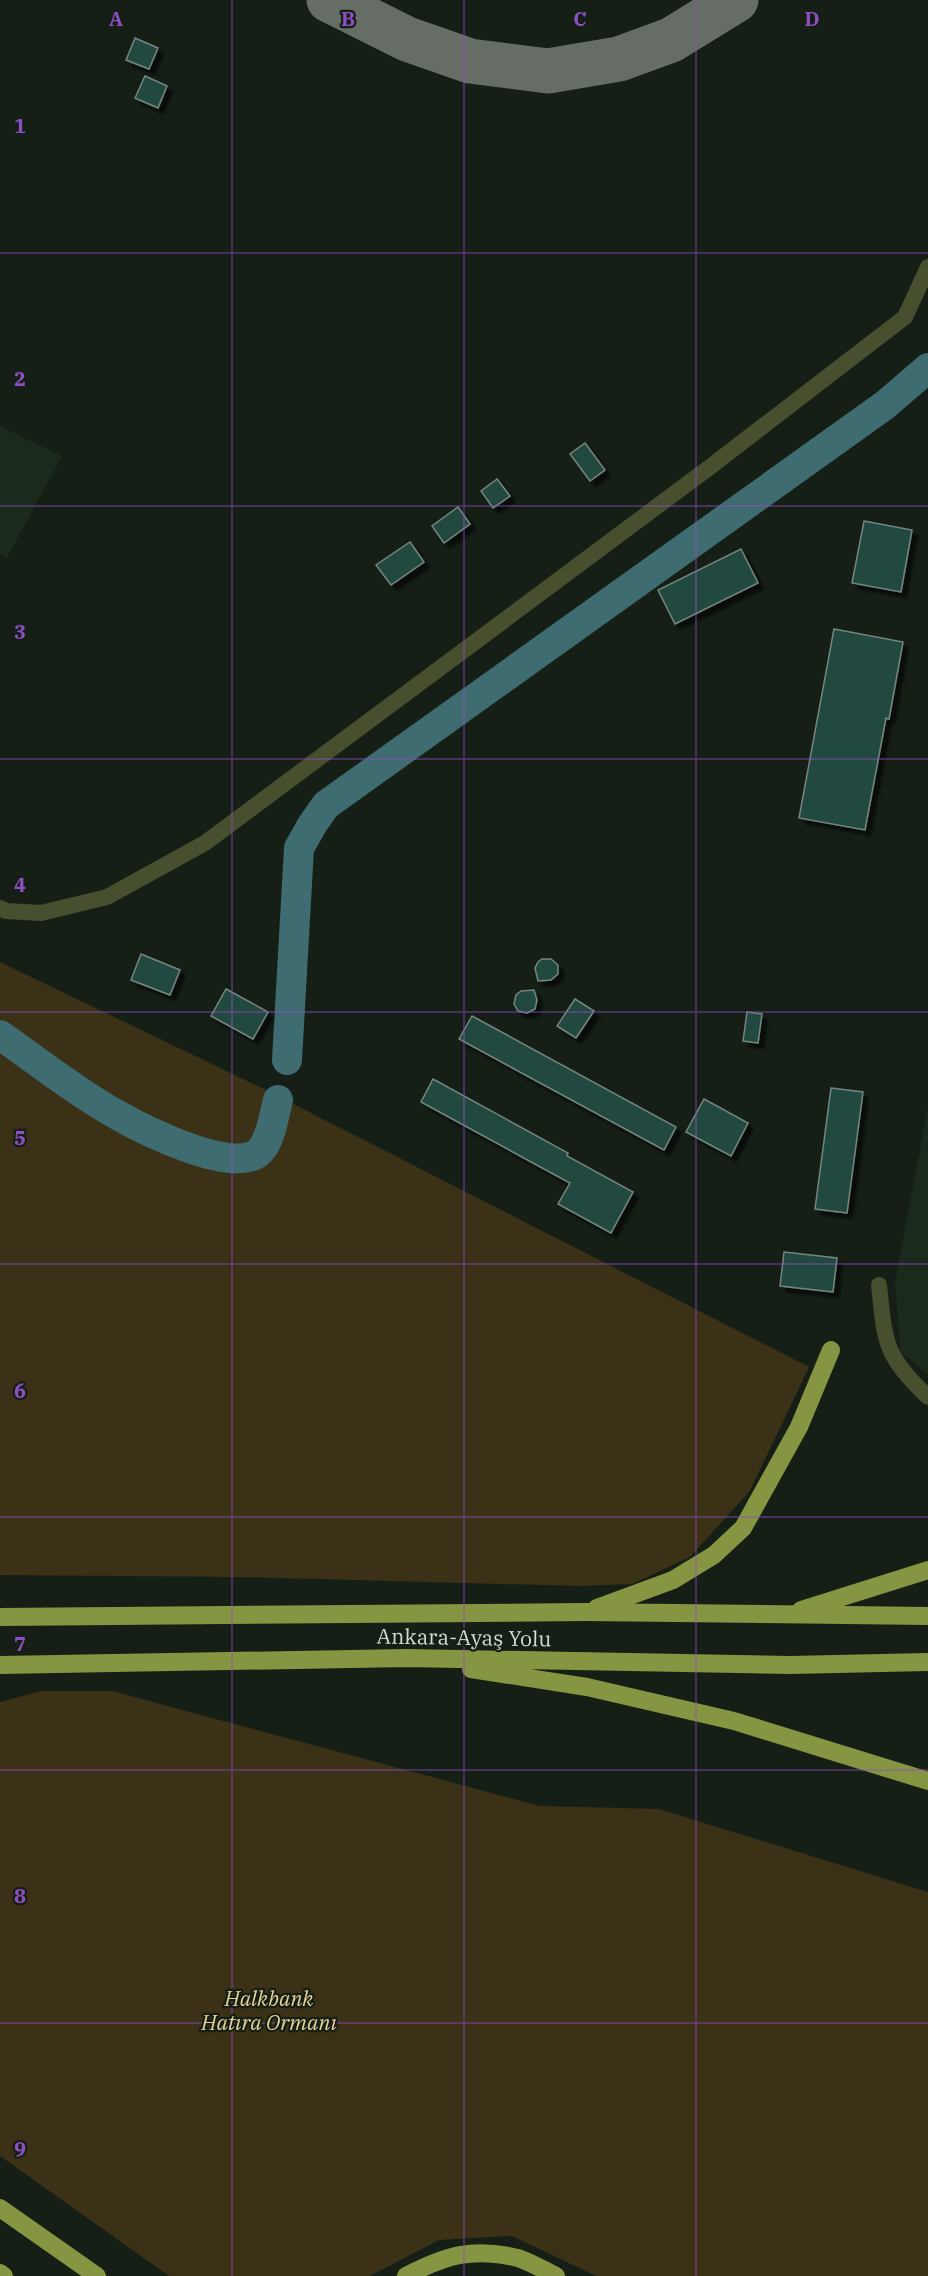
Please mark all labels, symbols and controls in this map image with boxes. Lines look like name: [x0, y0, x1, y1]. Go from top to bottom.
text: A: [109, 5, 123, 32]
text: B: [341, 5, 355, 32]
text: C: [573, 5, 587, 32]
text: D: [804, 5, 820, 32]
text: 1: [14, 112, 26, 139]
text: 2: [14, 365, 26, 392]
text: 3: [14, 618, 26, 645]
text: 4: [14, 871, 26, 898]
text: 5: [14, 1124, 26, 1151]
text: 6: [14, 1377, 26, 1404]
street label: Ankara-Ayaş Yolu: [376, 1621, 552, 1653]
text: 7: [14, 1630, 26, 1657]
text: 8: [14, 1882, 26, 1909]
park label: Halkbank Hatıra Ormanı: [200, 1984, 337, 2036]
text: 9: [14, 2135, 26, 2162]

